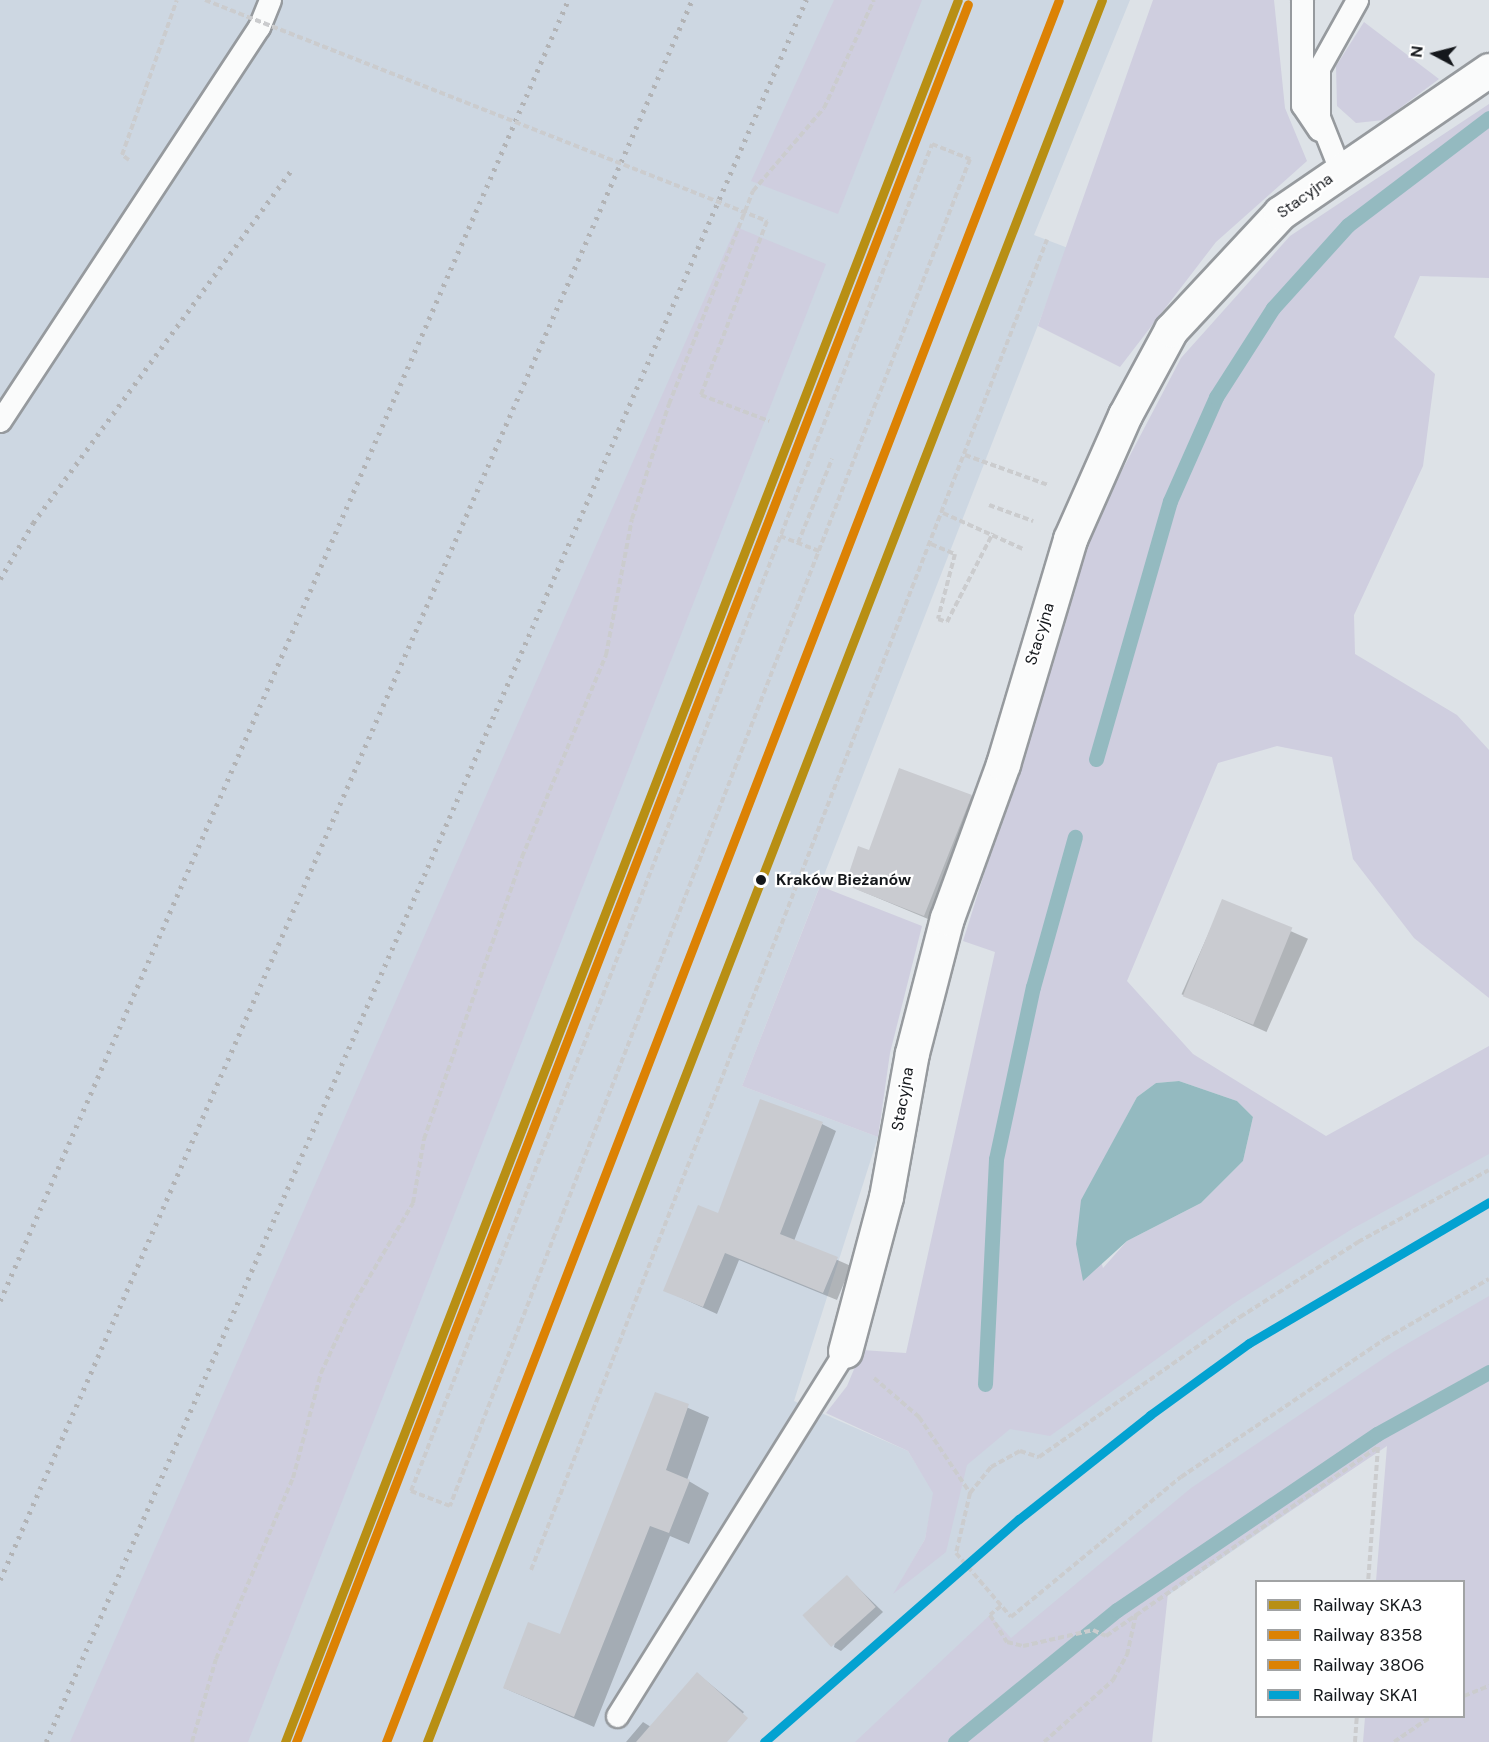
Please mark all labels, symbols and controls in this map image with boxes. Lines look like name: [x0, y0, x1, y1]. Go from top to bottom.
north arrow: [1405, 24, 1465, 84]
text: N: [1406, 45, 1428, 59]
street label: Stacyjna: [1273, 169, 1337, 223]
street label: Stacyjna: [1021, 601, 1059, 667]
marker: Kraków Bieżanów: [751, 870, 771, 890]
place label: Kraków Bieżanów: [776, 870, 911, 890]
street label: Stacyjna: [888, 1066, 918, 1132]
legend: [1255, 1580, 1465, 1718]
text: Railway SKA3: [1313, 1593, 1422, 1617]
text: Railway 8358: [1313, 1623, 1423, 1647]
text: Railway 3806: [1313, 1653, 1425, 1677]
text: Railway SKA1: [1313, 1683, 1417, 1707]

